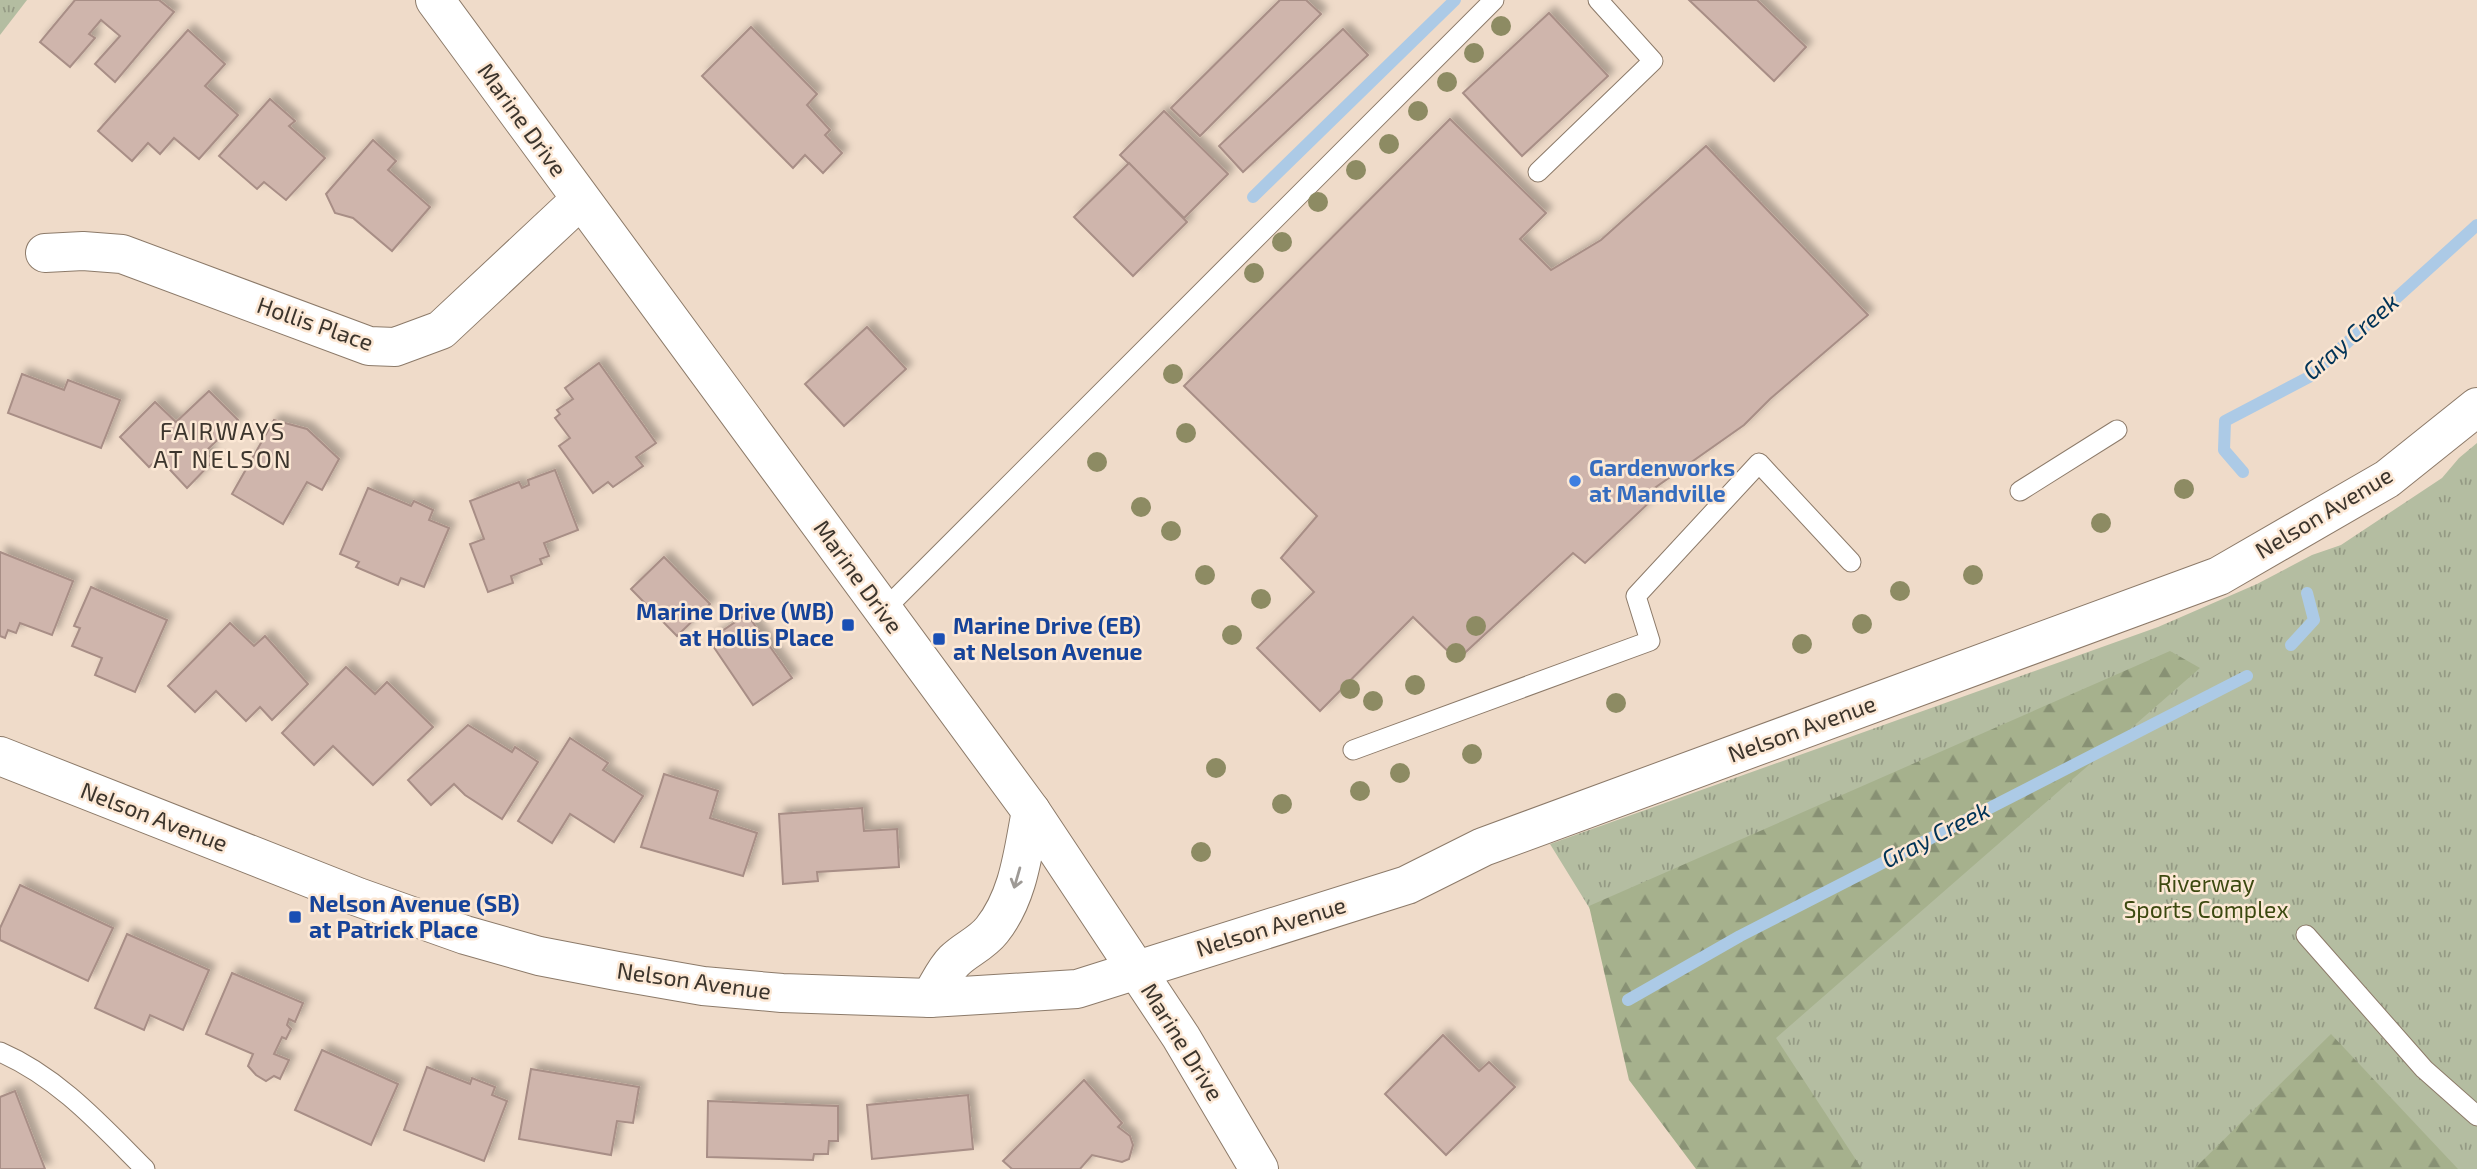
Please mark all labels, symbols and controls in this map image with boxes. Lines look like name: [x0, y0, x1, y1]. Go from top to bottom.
street label: Marine Drive: [472, 57, 573, 182]
water label: Gray Creek: [2296, 286, 2404, 385]
street label: Hollis Place: [254, 290, 377, 356]
district label: FAIRWAYS AT NELSON: [153, 416, 293, 473]
place label: Gardenworks at Mandville: [1589, 453, 1735, 507]
street label: Nelson Avenue: [2250, 460, 2397, 564]
marker: Gardenworks at Mandville: [1567, 473, 1583, 489]
street label: Marine Drive: [808, 514, 909, 639]
place label: Marine Drive (WB) at Hollis Place: [636, 597, 834, 651]
place label: Marine Drive (EB) at Nelson Avenue: [953, 611, 1142, 665]
marker: Marine Drive (WB) at Hollis Place: [840, 617, 856, 633]
marker: Marine Drive (EB) at Nelson Avenue: [931, 631, 947, 647]
street label: Nelson Avenue: [1724, 688, 1879, 768]
street label: Nelson Avenue: [77, 775, 232, 857]
water label: Gray Creek: [1876, 794, 1994, 873]
one-way arrow: [1009, 867, 1022, 889]
park label: Riverway Sports Complex: [2123, 869, 2289, 923]
place label: Nelson Avenue (SB) at Patrick Place: [309, 889, 520, 943]
street label: Nelson Avenue: [1192, 890, 1349, 962]
marker: Nelson Avenue (SB) at Patrick Place: [287, 909, 303, 925]
street label: Nelson Avenue: [615, 955, 773, 1005]
street label: Marine Drive: [1136, 978, 1230, 1105]

